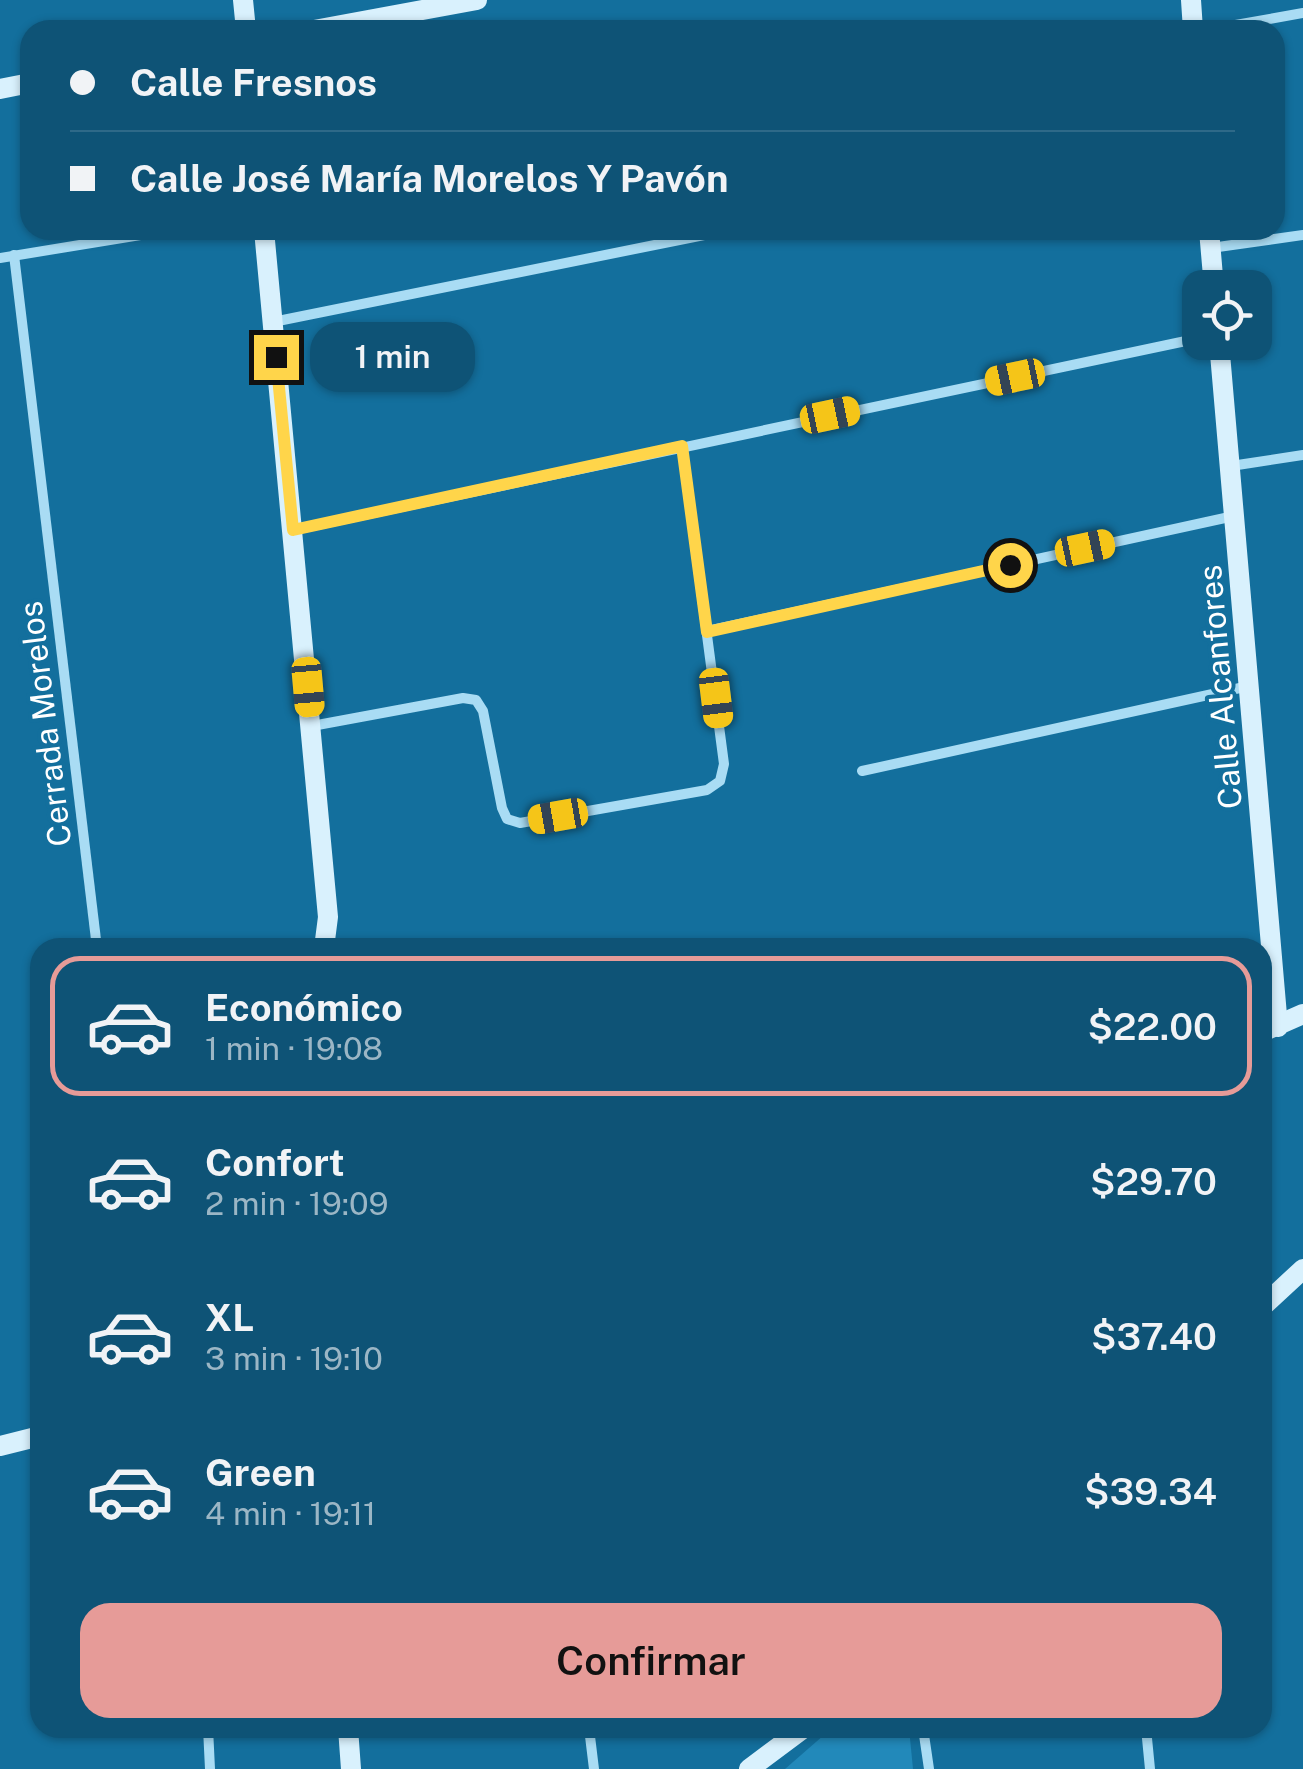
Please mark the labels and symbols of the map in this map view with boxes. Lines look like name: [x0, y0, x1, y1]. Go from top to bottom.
callout: 1 min: [311, 322, 476, 392]
route end: [254, 335, 299, 380]
car: [983, 356, 1047, 398]
car: [798, 394, 862, 436]
car: [1053, 527, 1117, 569]
route start: [988, 543, 1033, 588]
street label: Calle Alcanfores: [1191, 563, 1249, 811]
street label: Cerrada Morelos: [12, 599, 78, 849]
car: [290, 656, 326, 718]
car: [697, 666, 735, 730]
car: [526, 796, 590, 836]

